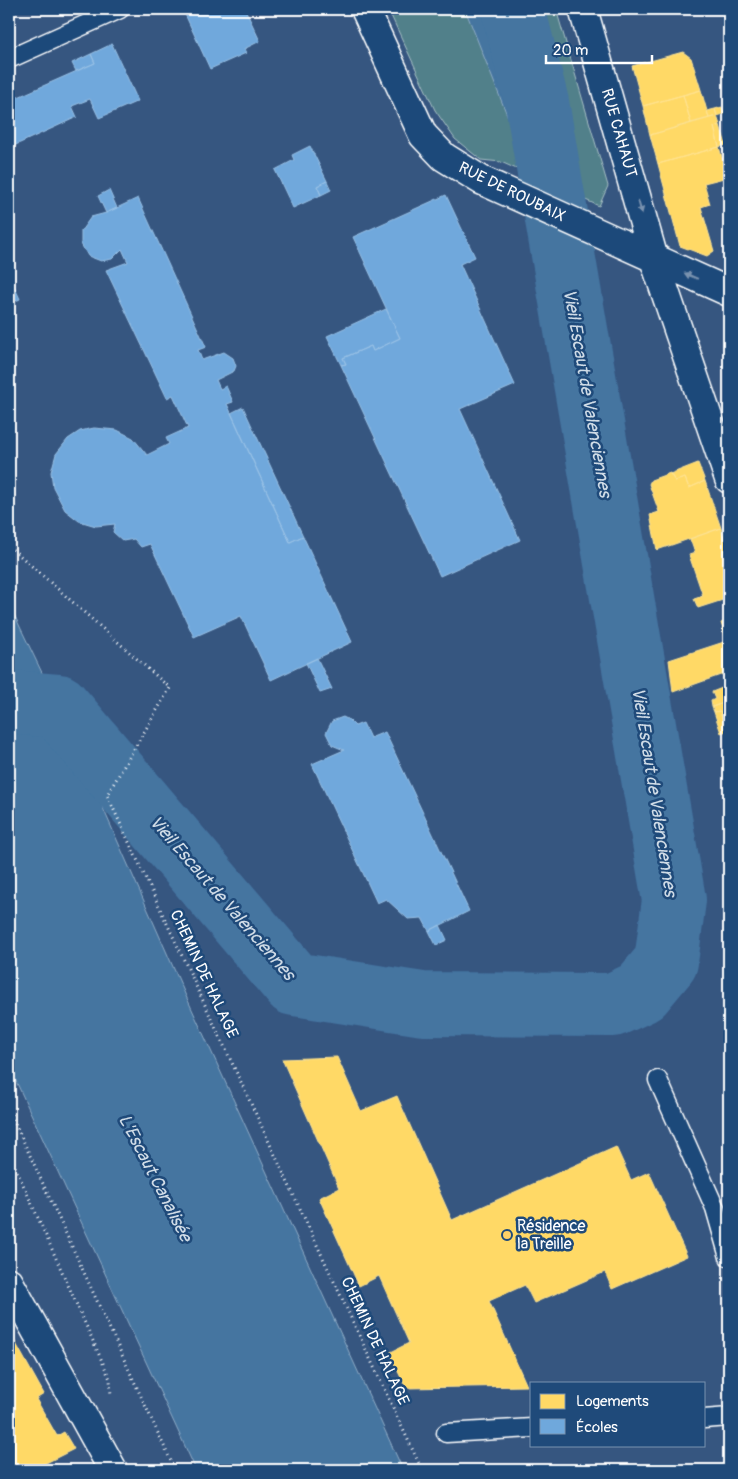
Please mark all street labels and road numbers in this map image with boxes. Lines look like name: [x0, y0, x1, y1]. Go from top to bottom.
street label: RUE CAHAUT: [597, 86, 641, 180]
street label: RUE DE ROUBAIX: [455, 157, 569, 227]
street label: CHEMIN DE HALAGE: [165, 907, 243, 1041]
street label: CHEMIN DE HALAGE: [336, 1274, 414, 1408]

